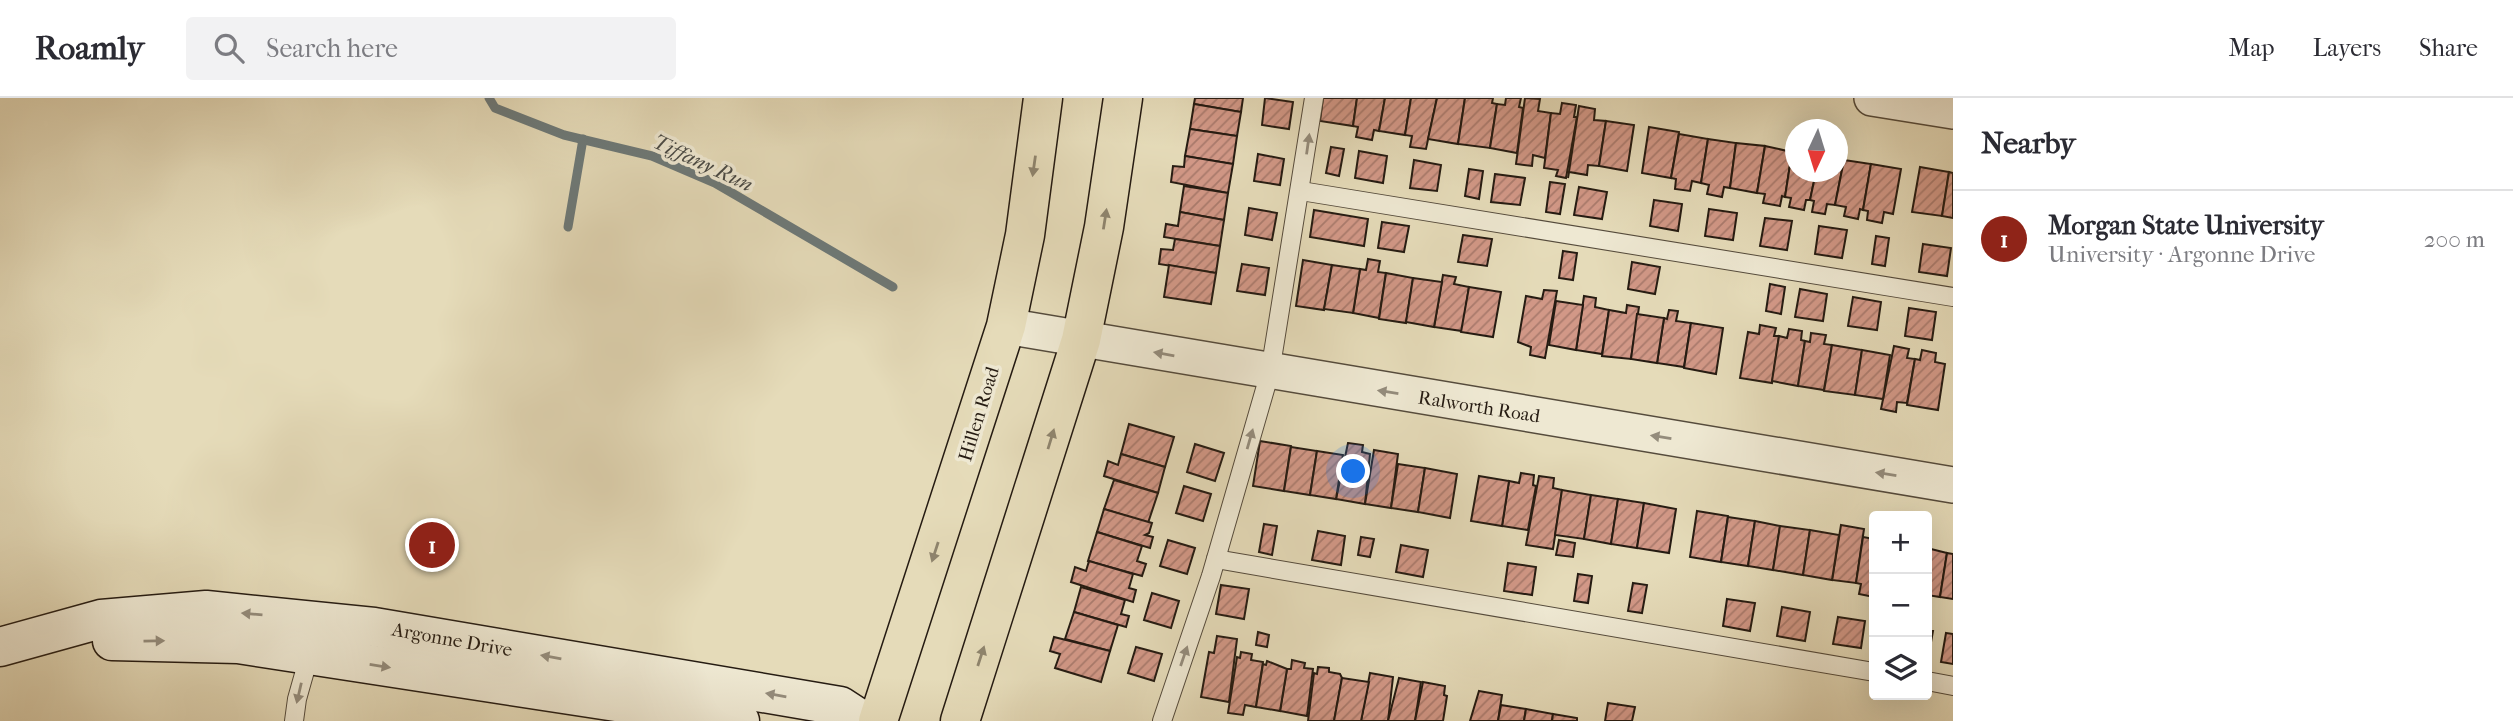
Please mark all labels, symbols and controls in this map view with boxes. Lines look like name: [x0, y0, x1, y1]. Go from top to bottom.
search box: [186, 17, 676, 80]
text: Roamly: [35, 29, 144, 68]
icon: search: [210, 29, 248, 67]
text: Search here: [266, 33, 398, 64]
text: Map: [2229, 34, 2275, 62]
text: Layers: [2313, 34, 2381, 62]
text: Share: [2419, 34, 2478, 62]
north arrow: [1785, 119, 1848, 182]
text: Nearby: [1981, 126, 2076, 161]
water label: Tiffany Run: [649, 129, 757, 197]
one-way arrow: [1302, 133, 1313, 155]
one-way arrow: [1029, 155, 1040, 177]
one-way arrow: [1100, 208, 1111, 230]
text: Morgan State University: [2048, 210, 2324, 241]
text: 1: [2000, 226, 2008, 253]
text: 200 m: [2424, 226, 2485, 253]
text: University · Argonne Drive: [2048, 241, 2315, 268]
one-way arrow: [1153, 348, 1175, 359]
street label: Hillen Road: [954, 363, 1004, 464]
one-way arrow: [1377, 386, 1399, 397]
street label: Ralworth Road: [1416, 387, 1542, 428]
one-way arrow: [1246, 428, 1256, 449]
one-way arrow: [1046, 429, 1056, 450]
one-way arrow: [1650, 431, 1672, 442]
your location: [1336, 454, 1370, 488]
one-way arrow: [1875, 468, 1897, 479]
map controls: [1869, 511, 1932, 700]
button: +: [1869, 511, 1932, 574]
pin: 1: [409, 519, 455, 571]
one-way arrow: [929, 541, 940, 562]
button: −: [1869, 574, 1932, 637]
one-way arrow: [240, 608, 262, 619]
street label: Argonne Drive: [389, 618, 514, 661]
one-way arrow: [143, 635, 165, 646]
button: layers: [1869, 637, 1932, 700]
one-way arrow: [976, 645, 987, 666]
one-way arrow: [1179, 646, 1190, 667]
one-way arrow: [540, 651, 562, 662]
one-way arrow: [369, 661, 391, 672]
one-way arrow: [293, 682, 304, 704]
one-way arrow: [764, 689, 786, 700]

